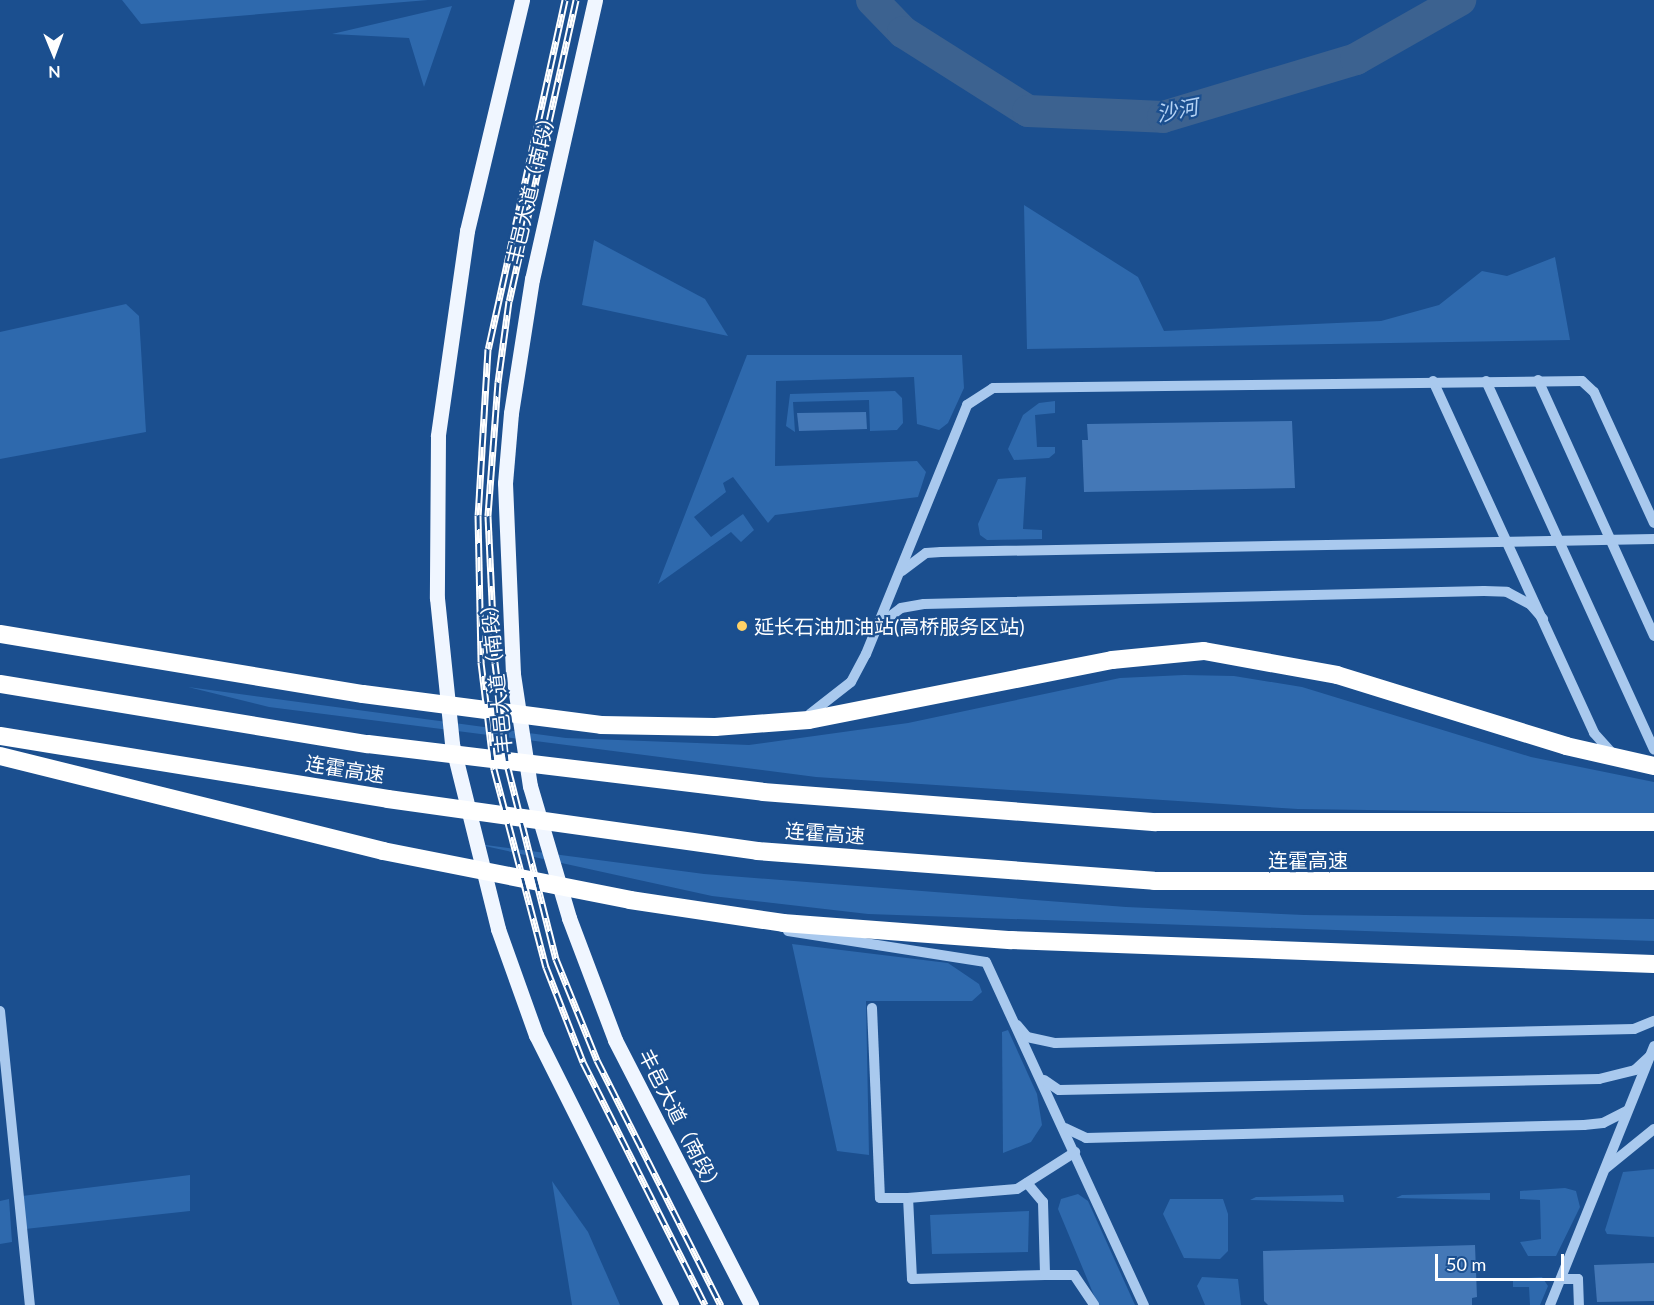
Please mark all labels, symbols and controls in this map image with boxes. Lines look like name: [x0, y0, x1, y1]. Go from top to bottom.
north arrow: [24, 24, 84, 84]
text: N: [48, 63, 61, 82]
water label: 沙河: [1154, 94, 1200, 126]
street label: 丰邑大道（南段）: [501, 105, 561, 267]
street label: 丰邑大道（南段）: [476, 593, 516, 755]
place label: 延长石油加油站(高桥服务区站): [754, 614, 1025, 638]
marker: 延长石油加油站(高桥服务区站): [735, 619, 749, 633]
street label: 连霍高速: [304, 751, 386, 787]
street label: 连霍高速: [784, 818, 866, 848]
street label: 连霍高速: [1268, 848, 1348, 872]
street label: 丰邑大道（南段）: [634, 1045, 728, 1199]
scale bar: [1438, 1242, 1567, 1280]
text: 50 m: [1446, 1253, 1486, 1275]

